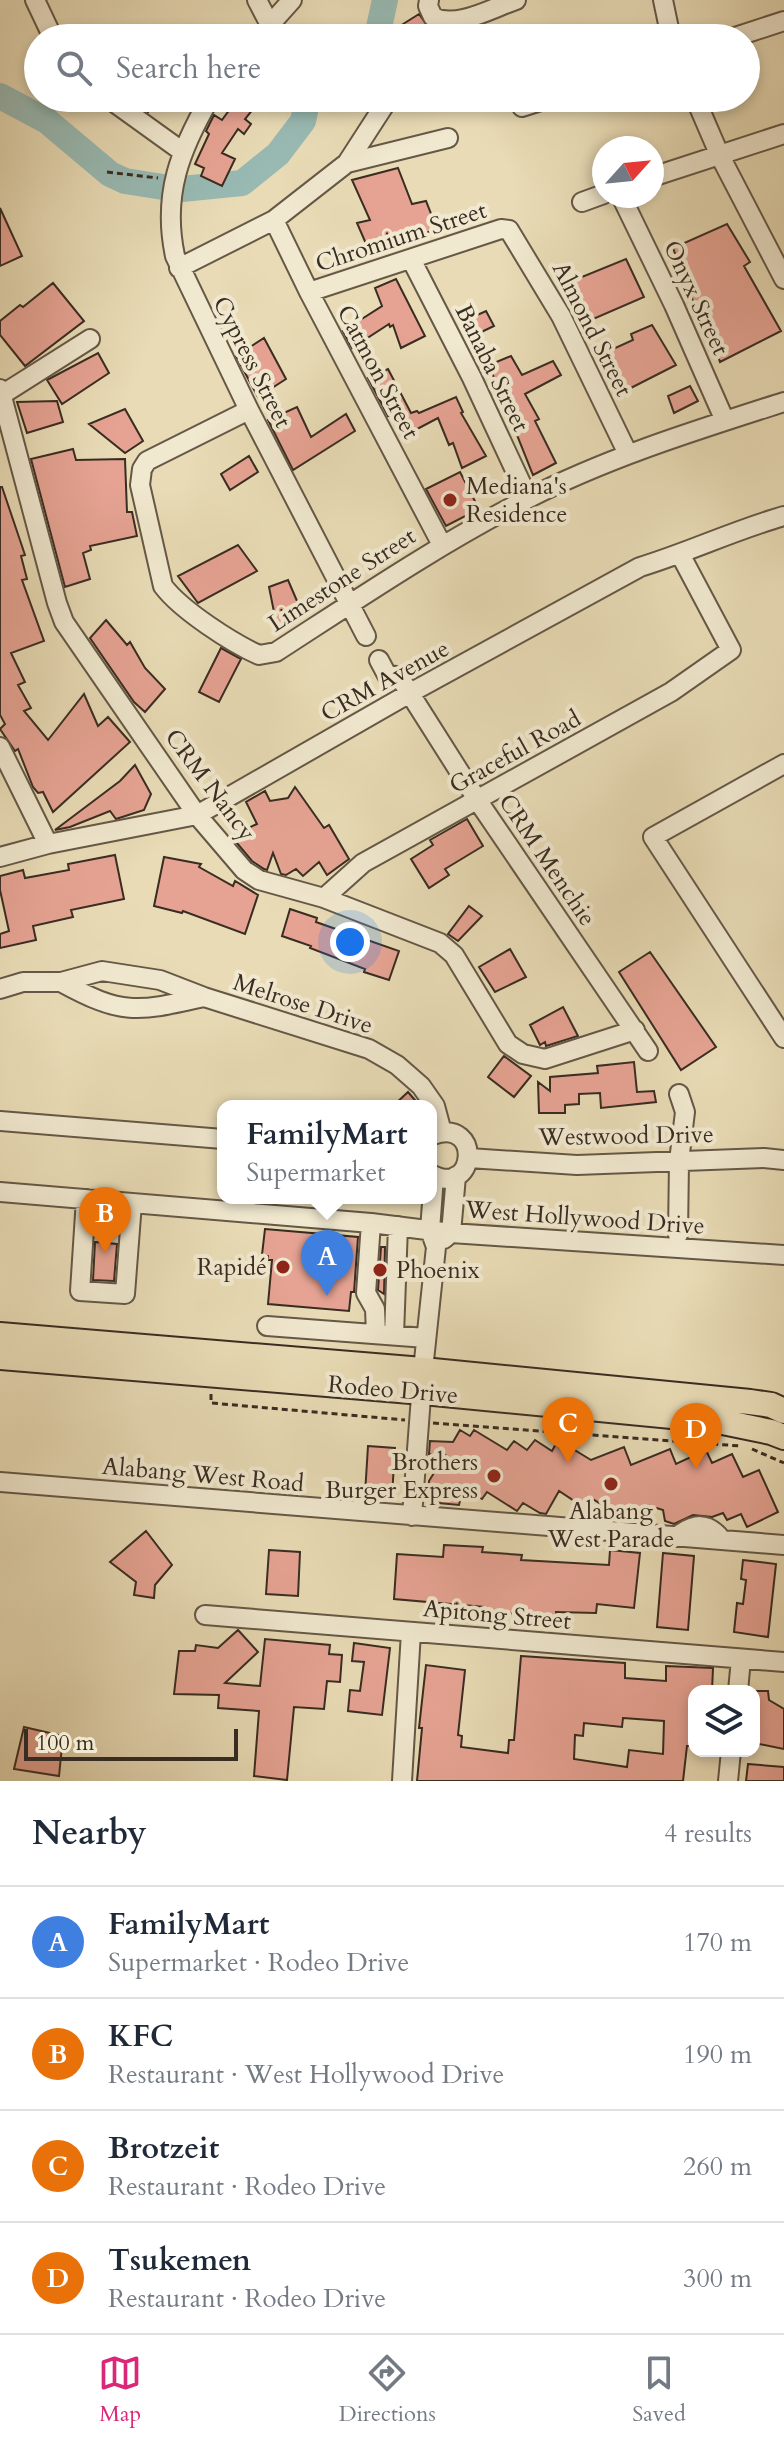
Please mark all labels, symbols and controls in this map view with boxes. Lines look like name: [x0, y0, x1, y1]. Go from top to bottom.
search box: [24, 24, 760, 112]
icon: search: [52, 46, 96, 90]
text: Search here: [116, 48, 261, 89]
north arrow: [592, 136, 664, 208]
street label: Chromium Street: [311, 194, 491, 280]
street label: Onyx Street: [655, 235, 737, 361]
street label: Almond Street: [544, 256, 640, 402]
street label: Cypress Street: [205, 290, 300, 434]
street label: Catmon Street: [329, 299, 427, 445]
street label: Banaba Street: [447, 299, 537, 438]
place label: Mediana's Residence: [466, 470, 567, 531]
marker: Mediana's Residence: [441, 491, 459, 509]
street label: Limestone Street: [262, 520, 423, 640]
street label: CRM Avenue: [315, 632, 455, 730]
street label: Graceful Road: [443, 702, 587, 802]
street label: CRM Nancy: [157, 722, 263, 848]
street label: CRM Menchie: [491, 787, 603, 933]
your location: [330, 922, 370, 962]
street label: Melrose Drive: [229, 966, 377, 1042]
popup: [217, 1100, 437, 1204]
text: FamilyMart: [246, 1114, 408, 1155]
street label: Westwood Drive: [537, 1118, 714, 1154]
text: Supermarket: [246, 1155, 385, 1190]
pin: B: [79, 1187, 131, 1253]
street label: West Hollywood Drive: [463, 1193, 706, 1243]
pin: A: [301, 1230, 353, 1296]
place label: Rapidé: [197, 1251, 267, 1284]
place label: Phoenix: [396, 1254, 480, 1287]
marker: Rapidé: [274, 1258, 292, 1276]
marker: Phoenix: [371, 1261, 389, 1279]
street label: Rodeo Drive: [326, 1368, 460, 1412]
pin: C: [542, 1397, 594, 1463]
pin: D: [670, 1403, 722, 1469]
place label: Brothers Burger Express: [325, 1446, 478, 1507]
street label: Alabang West Road: [101, 1450, 306, 1500]
marker: Brothers Burger Express: [485, 1467, 503, 1485]
marker: Alabang West Parade: [602, 1475, 620, 1493]
place label: Alabang West Parade: [547, 1495, 674, 1556]
street label: Apitong Street: [422, 1592, 573, 1638]
map controls: [688, 1685, 760, 1757]
button: layers: [688, 1685, 760, 1757]
scale bar: [24, 1725, 238, 1761]
text: 100 m: [36, 1728, 94, 1758]
text: Nearby: [32, 1810, 147, 1856]
text: 4 results: [664, 1816, 752, 1851]
text: FamilyMart: [108, 1904, 269, 1945]
text: A: [48, 1925, 68, 1960]
text: 170 m: [683, 1925, 752, 1960]
text: Supermarket · Rodeo Drive: [108, 1945, 409, 1980]
text: KFC: [108, 2016, 173, 2057]
text: B: [49, 2037, 67, 2072]
text: 190 m: [683, 2037, 752, 2072]
text: Restaurant · West Hollywood Drive: [108, 2057, 504, 2092]
text: Brotzeit: [108, 2128, 219, 2169]
text: C: [48, 2149, 68, 2184]
text: 260 m: [683, 2149, 752, 2184]
text: Restaurant · Rodeo Drive: [108, 2169, 386, 2204]
text: Tsukemen: [108, 2240, 251, 2281]
text: D: [47, 2261, 69, 2296]
text: 300 m: [683, 2261, 752, 2296]
text: Restaurant · Rodeo Drive: [108, 2281, 386, 2316]
tab: Map: [98, 2351, 142, 2429]
tab: Directions: [339, 2351, 436, 2429]
tab: Saved: [632, 2351, 686, 2429]

